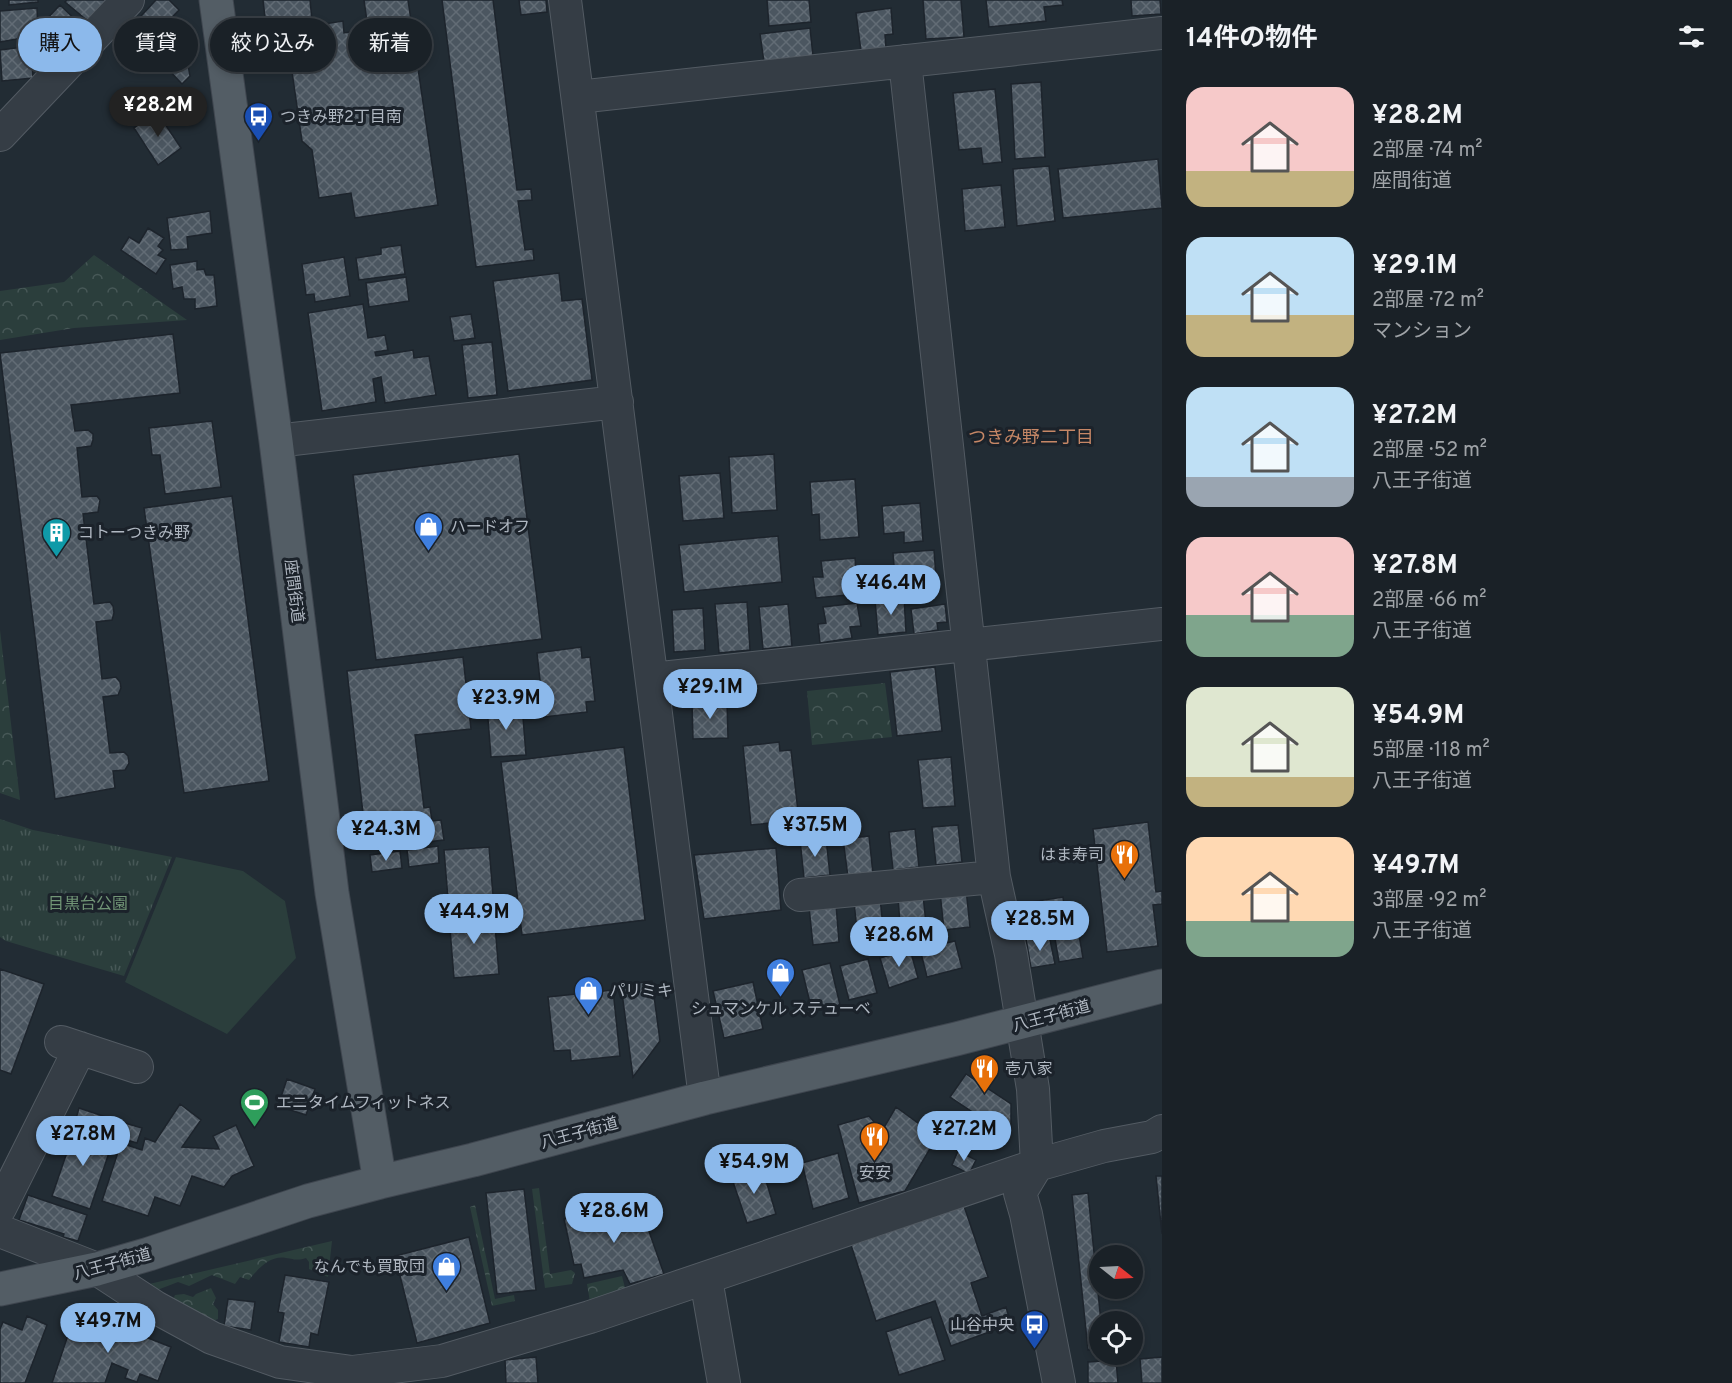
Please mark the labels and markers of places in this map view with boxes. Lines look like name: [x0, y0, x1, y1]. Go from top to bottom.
pin: ¥28.2M: [109, 87, 207, 138]
bus stop icon: つきみ野2丁目南: [243, 100, 275, 142]
place label: つきみ野2丁目南: [280, 108, 402, 128]
shop icon: ハードオフ: [413, 510, 445, 552]
building icon: コトーつきみ野: [41, 516, 73, 558]
place label: ハードオフ: [450, 518, 530, 538]
place label: コトーつきみ野: [78, 524, 190, 544]
pin: ¥46.4M: [842, 565, 940, 616]
pin: ¥29.1M: [661, 669, 759, 720]
pin: ¥23.9M: [457, 680, 555, 731]
pin: ¥37.5M: [766, 807, 864, 858]
pin: ¥24.3M: [337, 811, 435, 862]
restaurant icon: はま寿司: [1109, 838, 1141, 880]
place label: はま寿司: [1040, 846, 1104, 866]
pin: ¥44.9M: [425, 894, 523, 945]
pin: ¥28.5M: [991, 901, 1089, 952]
pin: ¥28.6M: [850, 917, 948, 968]
shop icon: シュマンケル ステューベ: [765, 956, 797, 998]
shop icon: パリミキ: [572, 974, 604, 1016]
place label: パリミキ: [609, 982, 673, 1002]
place label: シュマンケル ステューベ: [691, 1000, 871, 1020]
restaurant icon: 壱八家: [968, 1052, 1000, 1094]
place label: 壱八家: [1005, 1060, 1053, 1080]
sports icon: エニタイムフィットネス: [239, 1086, 271, 1128]
place label: エニタイムフィットネス: [276, 1094, 450, 1114]
pin: ¥27.2M: [915, 1111, 1013, 1162]
pin: ¥27.8M: [34, 1116, 132, 1167]
restaurant icon: 安安: [859, 1120, 891, 1162]
pin: ¥54.9M: [705, 1144, 803, 1195]
place label: 安安: [859, 1164, 891, 1184]
pin: ¥28.6M: [565, 1193, 663, 1244]
shop icon: なんでも買取団: [430, 1250, 462, 1292]
place label: なんでも買取団: [314, 1258, 425, 1278]
pin: ¥49.7M: [59, 1303, 157, 1354]
bus stop icon: 山谷中央: [1019, 1308, 1051, 1350]
place label: 山谷中央: [950, 1316, 1014, 1336]

